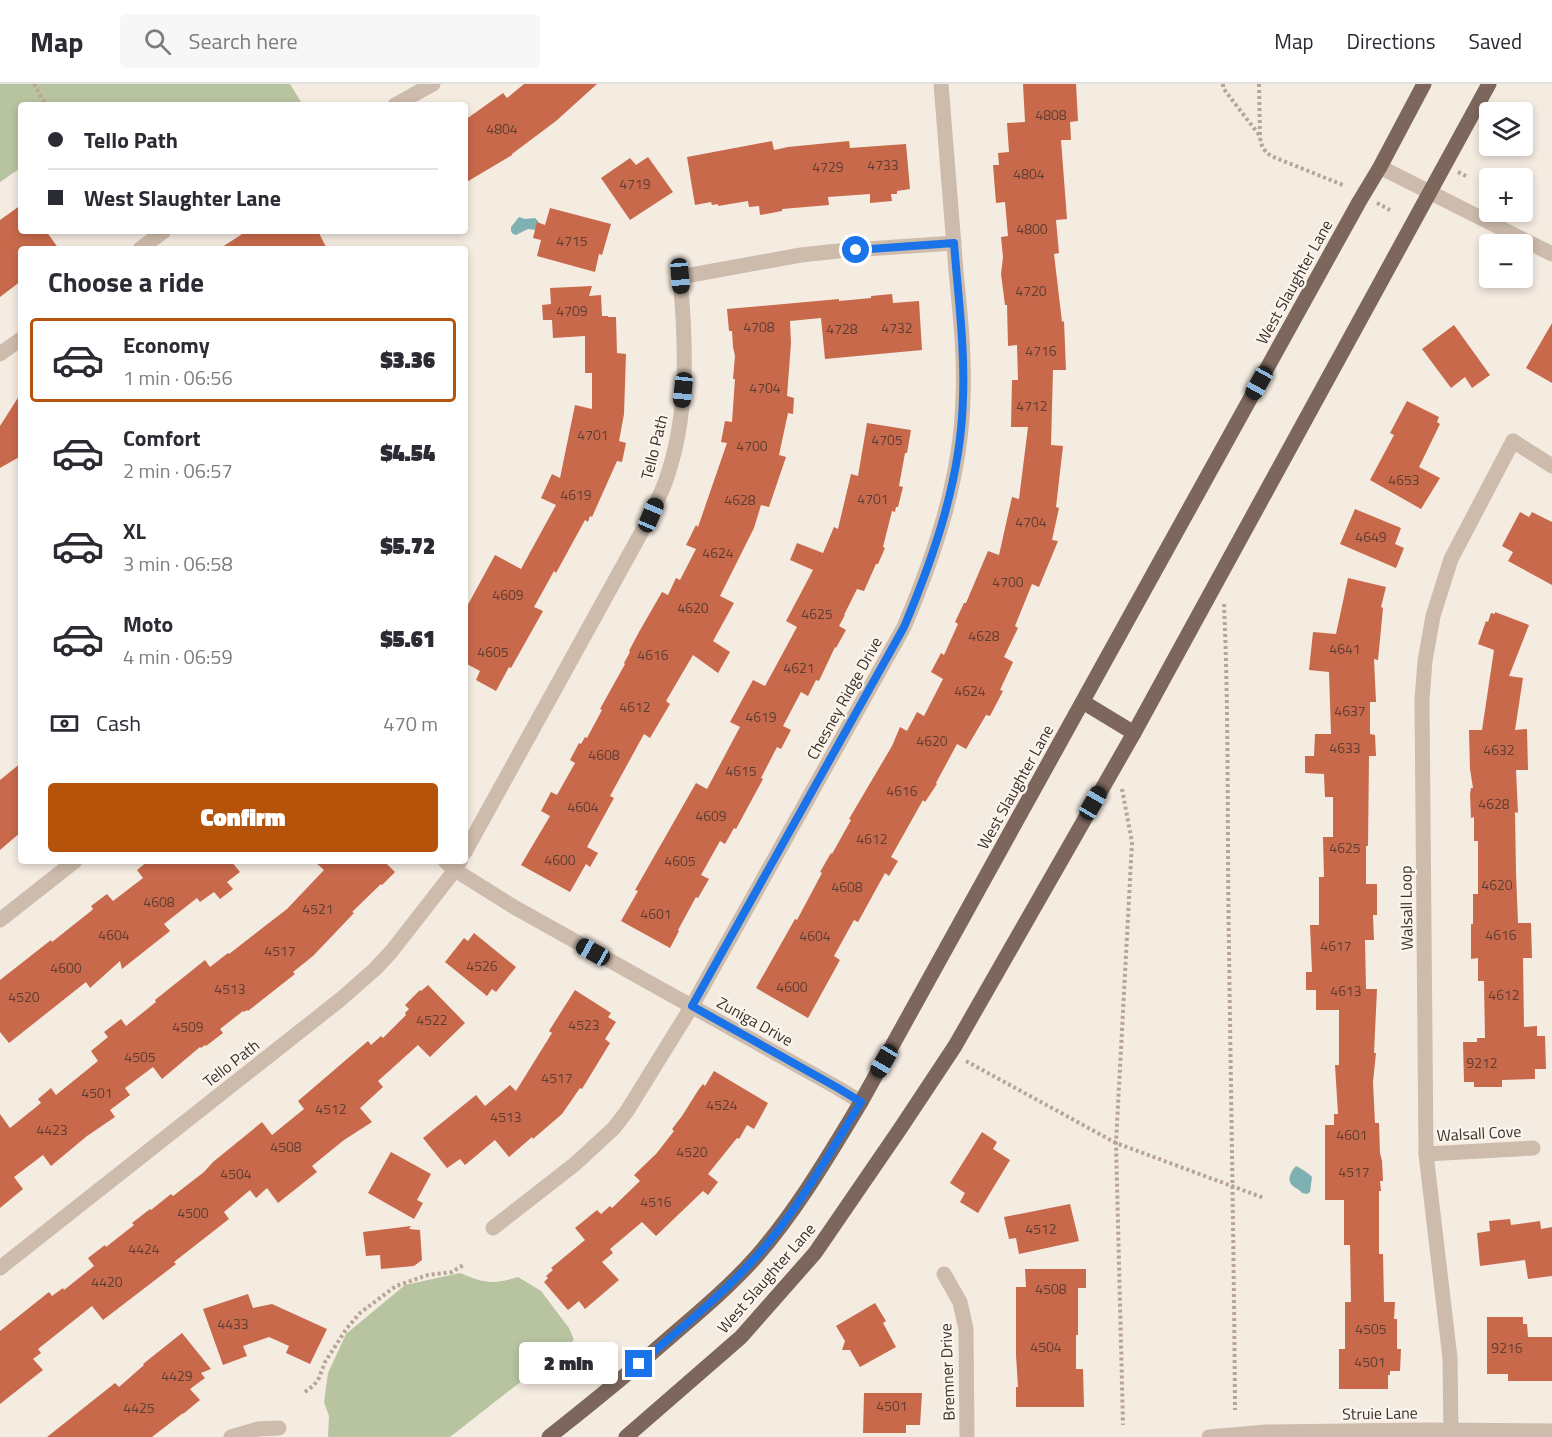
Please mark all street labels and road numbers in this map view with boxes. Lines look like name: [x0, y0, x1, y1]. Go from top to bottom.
street label: West Slaughter Lane: [1250, 215, 1338, 349]
street label: Tello Path: [634, 412, 674, 482]
street label: Chesney Ridge Drive: [800, 632, 888, 764]
street label: West Slaughter Lane: [971, 720, 1059, 854]
street label: Walsall Loop: [1393, 865, 1419, 951]
street label: Zuniga Drive: [713, 990, 797, 1052]
street label: Tello Path: [198, 1033, 264, 1093]
street label: Walsall Cove: [1436, 1119, 1522, 1147]
street label: West Slaughter Lane: [711, 1218, 821, 1338]
street label: Bremner Drive: [933, 1323, 961, 1421]
street label: Struie Lane: [1342, 1400, 1418, 1426]

